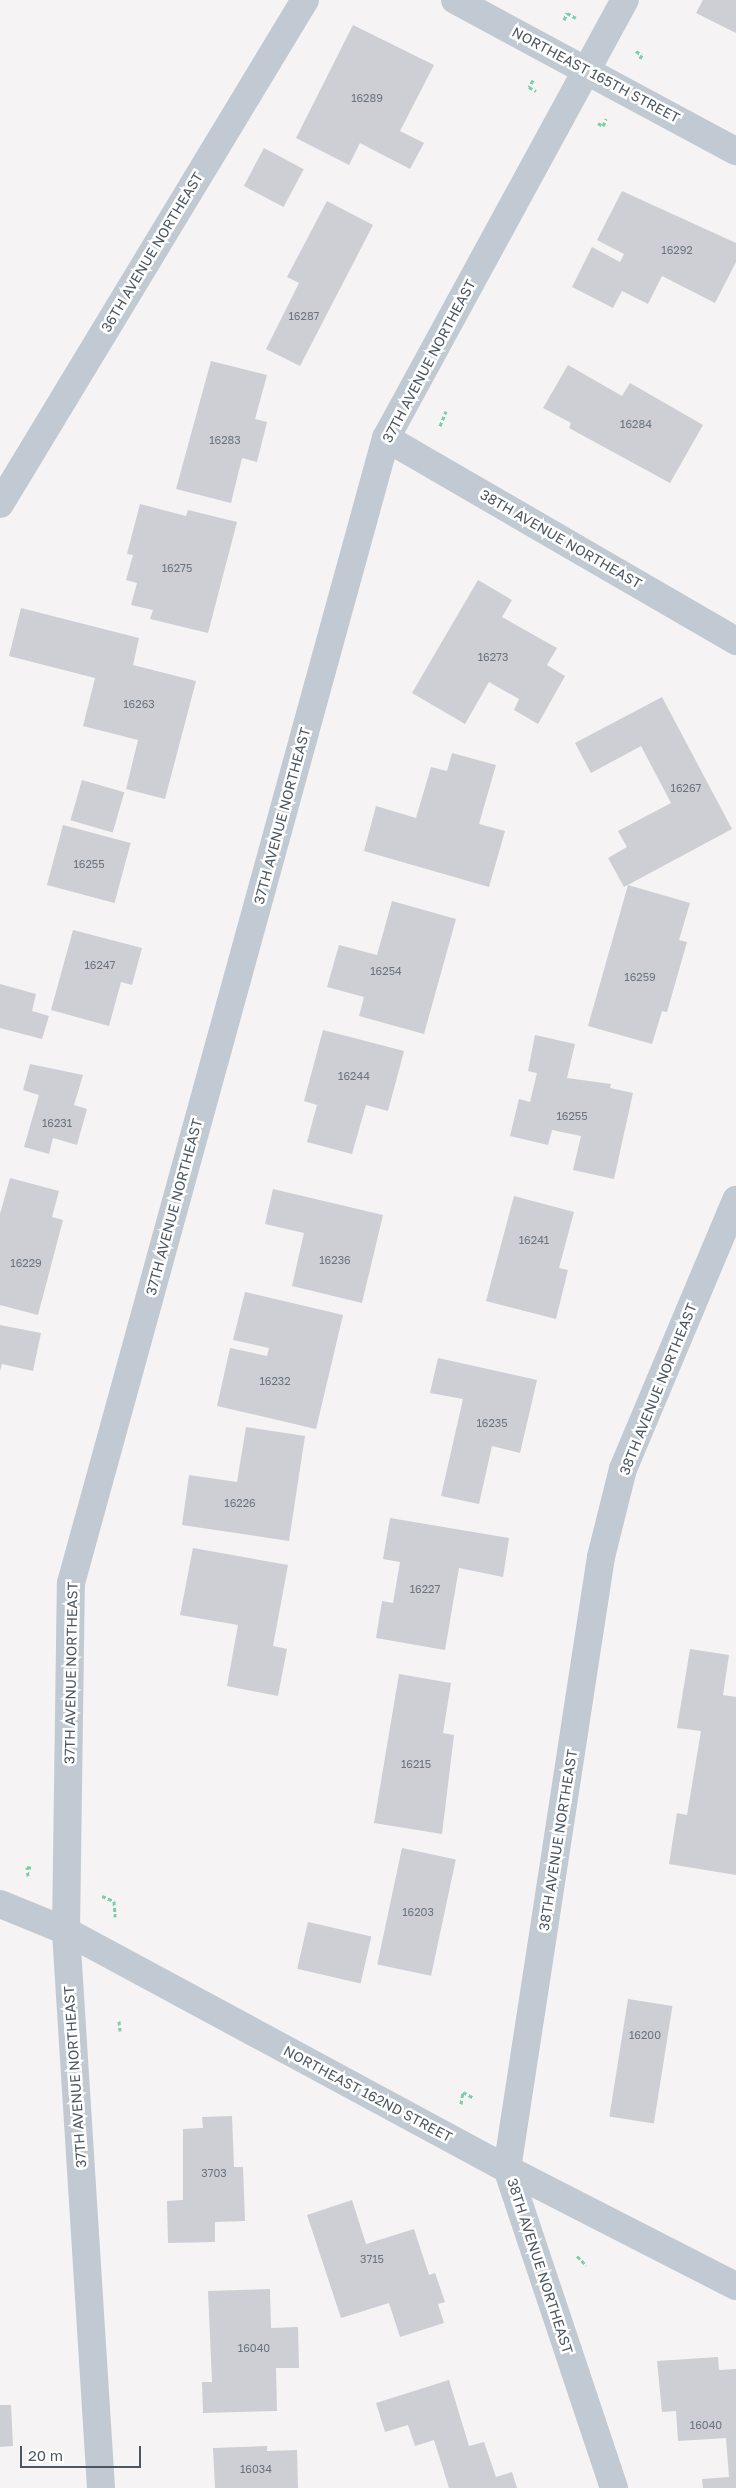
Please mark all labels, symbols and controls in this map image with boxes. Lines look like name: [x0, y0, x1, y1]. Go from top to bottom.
street label: NORTHEAST 165TH STREET: [509, 24, 683, 126]
house number: 16289: [351, 91, 383, 105]
street label: 36TH AVENUE NORTHEAST: [98, 169, 206, 335]
house number: 16292: [661, 243, 693, 257]
street label: 37TH AVENUE NORTHEAST: [379, 277, 479, 445]
house number: 16287: [289, 309, 319, 323]
house number: 16284: [620, 417, 652, 431]
house number: 16283: [209, 433, 241, 447]
street label: 38TH AVENUE NORTHEAST: [477, 486, 645, 592]
house number: 16275: [162, 561, 192, 575]
house number: 16273: [478, 650, 508, 664]
house number: 16263: [123, 697, 155, 711]
street label: 37TH AVENUE NORTHEAST: [250, 726, 314, 906]
house number: 16267: [671, 781, 701, 795]
house number: 16255: [73, 857, 105, 871]
house number: 16247: [85, 958, 115, 972]
house number: 16254: [370, 964, 402, 978]
house number: 16259: [624, 970, 656, 984]
house number: 16244: [338, 1069, 370, 1083]
house number: 16255: [556, 1109, 588, 1123]
house number: 16231: [42, 1116, 72, 1130]
street label: 37TH AVENUE NORTHEAST: [142, 1117, 206, 1297]
house number: 16241: [519, 1233, 549, 1247]
house number: 16236: [319, 1253, 351, 1267]
house number: 16229: [10, 1256, 42, 1270]
street label: 38TH AVENUE NORTHEAST: [616, 1301, 700, 1477]
house number: 16232: [259, 1374, 291, 1388]
house number: 16235: [476, 1416, 508, 1430]
house number: 16226: [224, 1496, 256, 1510]
street label: 37TH AVENUE NORTHEAST: [61, 1582, 81, 1764]
house number: 16227: [410, 1582, 440, 1596]
street label: 38TH AVENUE NORTHEAST: [535, 1748, 581, 1932]
house number: 16215: [401, 1757, 431, 1771]
house number: 16203: [402, 1905, 434, 1919]
street label: 37TH AVENUE NORTHEAST: [60, 1985, 90, 2169]
house number: 16200: [629, 2028, 661, 2042]
street label: NORTHEAST 162ND STREET: [281, 2042, 455, 2146]
house number: 3703: [201, 2166, 227, 2180]
street label: 38TH AVENUE NORTHEAST: [504, 2176, 576, 2356]
house number: 3715: [360, 2252, 384, 2266]
house number: 16040: [238, 2341, 270, 2355]
house number: 16040: [690, 2418, 722, 2432]
scale bar: [22, 2436, 144, 2468]
text: 20 m: [28, 2446, 63, 2464]
house number: 16034: [240, 2462, 272, 2476]

